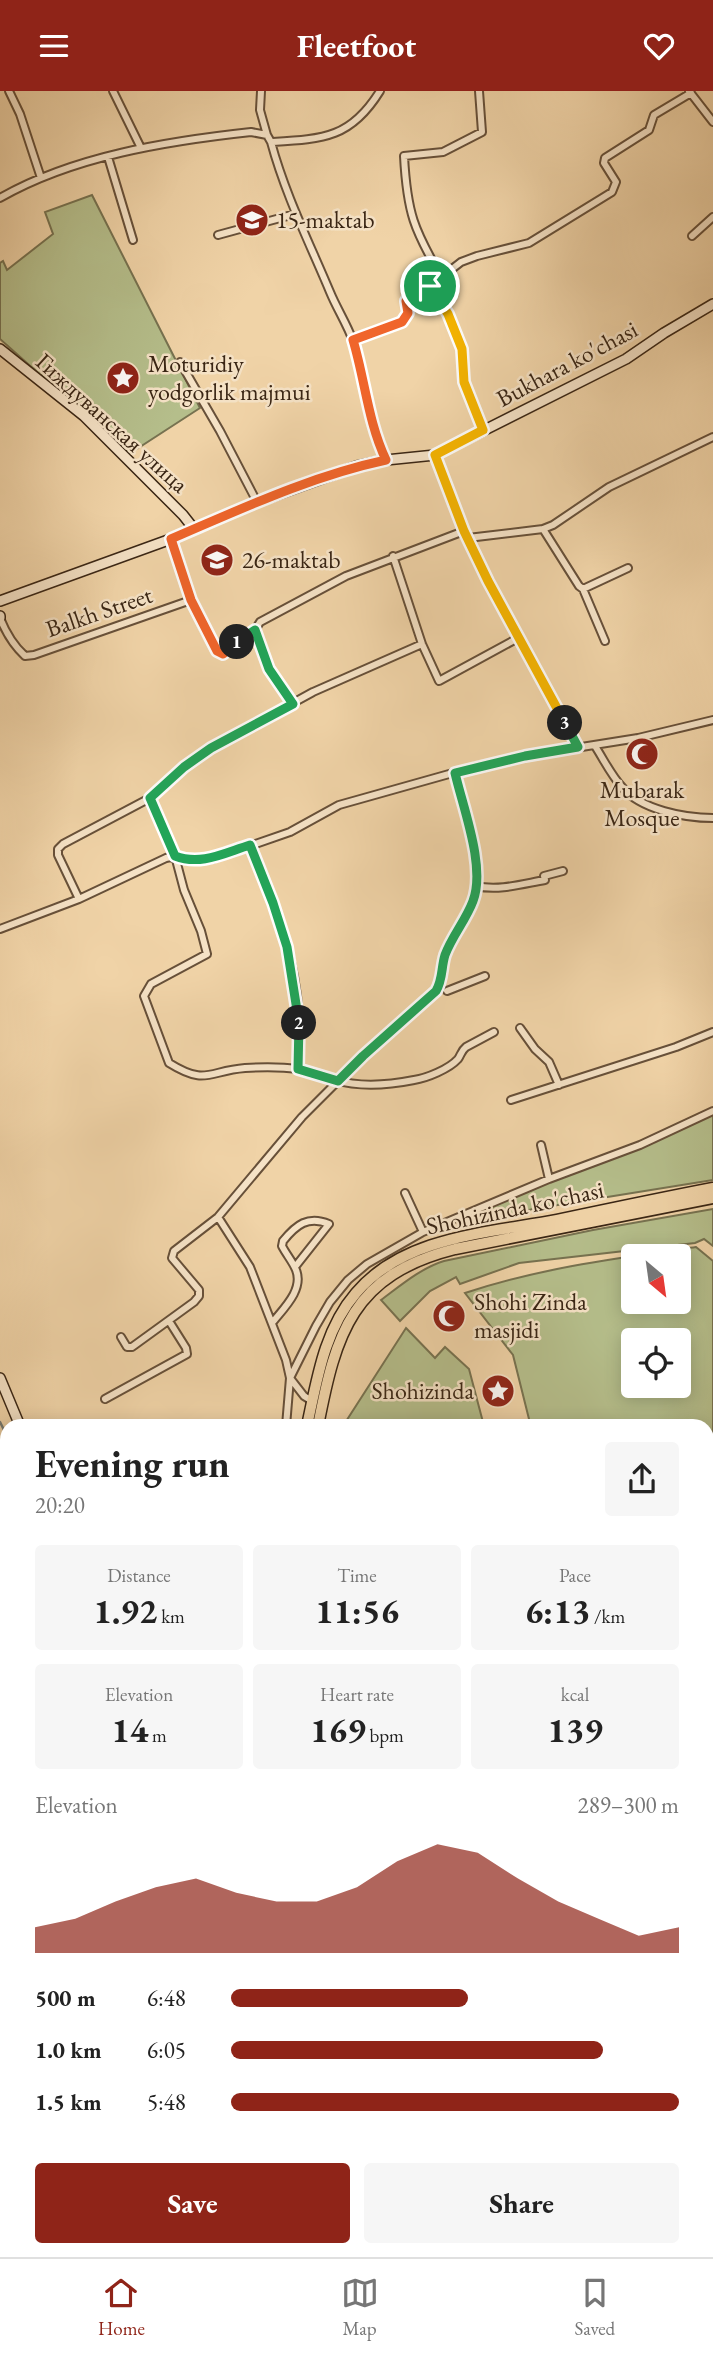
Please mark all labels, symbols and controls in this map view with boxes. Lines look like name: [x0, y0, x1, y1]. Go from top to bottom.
text: Fleetfoot: [297, 25, 416, 67]
icon: menu: [35, 27, 73, 65]
icon: heart: [640, 27, 678, 65]
school or university icon: 15-maktab: [233, 201, 271, 239]
place label: 15-maktab: [276, 204, 375, 235]
pin: [400, 256, 460, 316]
icon: arrive: [411, 267, 449, 305]
street label: Bukhara ko'chasi: [491, 313, 643, 414]
street label: Гиждуванская улица: [30, 346, 195, 500]
place label: Moturidiy yodgorlik majmui: [148, 348, 311, 407]
place icon: Moturidiy yodgorlik majmui: [104, 359, 142, 397]
school or university icon: 26-maktab: [198, 541, 236, 579]
place label: 26-maktab: [242, 544, 341, 575]
street label: Balkh Street: [42, 579, 157, 644]
pin: 1: [219, 625, 254, 659]
text: 1: [231, 629, 242, 654]
pin: 3: [548, 705, 582, 741]
text: 3: [559, 710, 570, 735]
mosque icon: Mubarak Mosque: [623, 735, 661, 773]
place label: Mubarak Mosque: [600, 774, 685, 833]
pin: 2: [282, 1005, 316, 1041]
text: 2: [293, 1010, 304, 1035]
street label: Shohizinda ko'chasi: [423, 1174, 607, 1241]
north arrow: [621, 1244, 691, 1314]
map controls: [621, 1244, 691, 1398]
place label: Shohi Zinda masjidi: [474, 1286, 587, 1345]
mosque icon: Shohi Zinda masjidi: [430, 1297, 468, 1335]
button: locate: [621, 1328, 691, 1398]
place icon: Shohizinda: [479, 1372, 517, 1410]
place label: Shohizinda: [371, 1375, 474, 1406]
text: Evening run: [35, 1439, 230, 1488]
button: share: [605, 1442, 679, 1516]
text: 20:20: [35, 1490, 85, 1520]
text: Distance: [107, 1563, 171, 1588]
text: Time: [337, 1563, 377, 1588]
text: Pace: [559, 1563, 591, 1588]
text: 1.92: [93, 1588, 157, 1633]
text: 11:56: [315, 1588, 399, 1633]
text: 6:13: [525, 1588, 590, 1633]
text: km: [157, 1604, 185, 1629]
text: /km: [590, 1604, 625, 1629]
text: Elevation: [105, 1682, 173, 1707]
text: Heart rate: [320, 1682, 394, 1707]
text: kcal: [561, 1682, 589, 1707]
text: 14: [111, 1707, 148, 1752]
text: 169: [310, 1707, 366, 1752]
text: 139: [547, 1707, 603, 1752]
text: m: [148, 1723, 167, 1748]
text: bpm: [366, 1723, 404, 1748]
text: Elevation: [35, 1790, 118, 1820]
text: 289–300 m: [578, 1790, 679, 1820]
text: 500 m: [35, 1983, 96, 2013]
text: 6:48: [147, 1983, 186, 2013]
text: 1.0 km: [35, 2035, 102, 2065]
text: 6:05: [147, 2035, 186, 2065]
text: 1.5 km: [35, 2087, 102, 2117]
text: 5:48: [147, 2087, 186, 2117]
button: Save: [35, 2163, 350, 2243]
button: Share: [364, 2163, 679, 2243]
tab: Home: [98, 2274, 145, 2341]
tab: Map: [341, 2274, 379, 2341]
tab: Saved: [574, 2274, 615, 2341]

